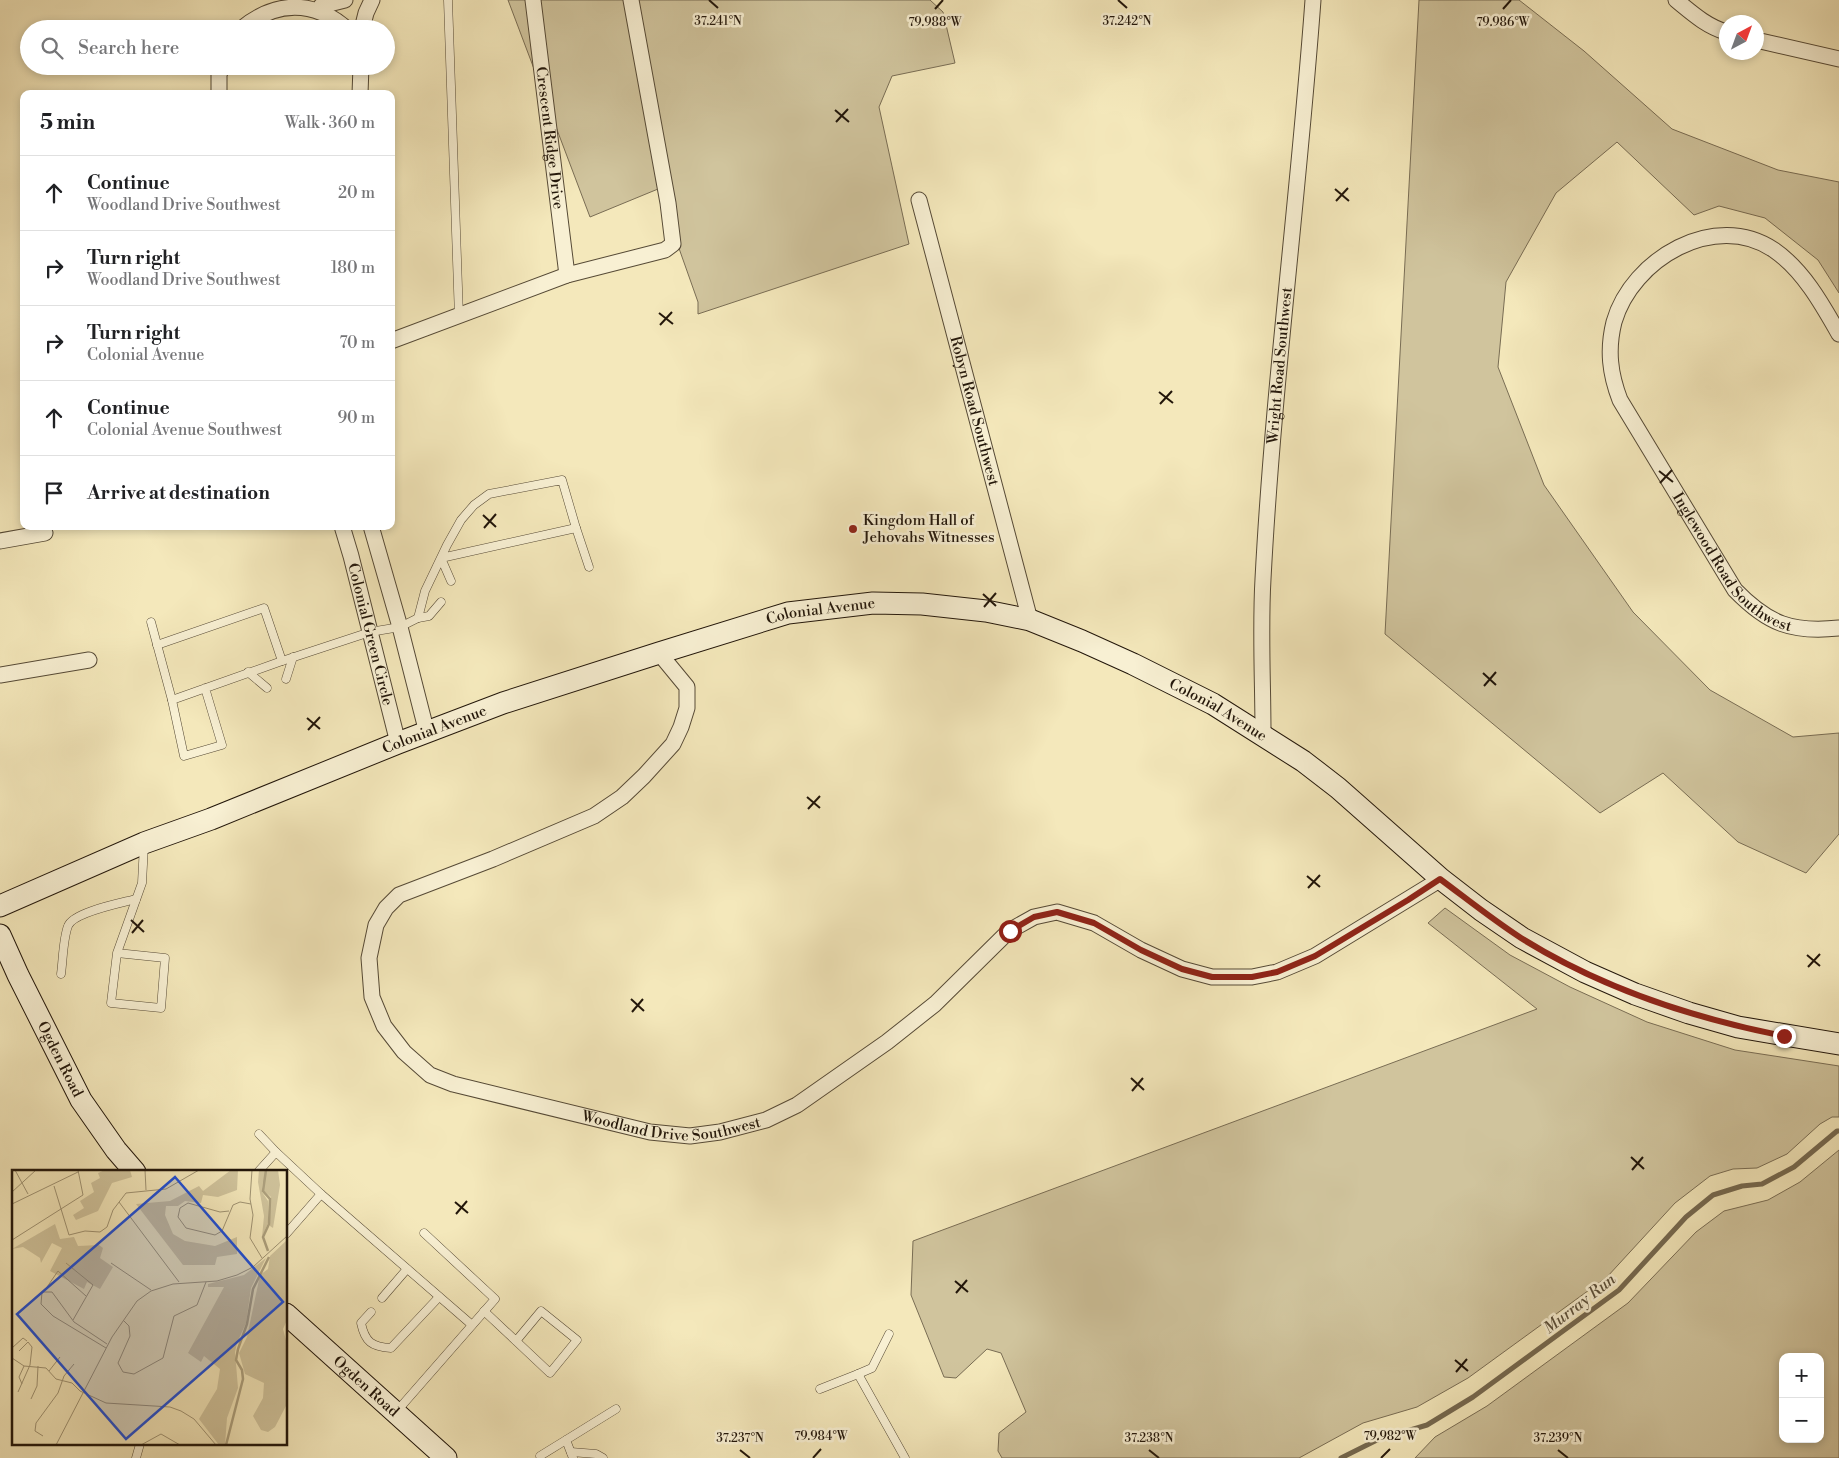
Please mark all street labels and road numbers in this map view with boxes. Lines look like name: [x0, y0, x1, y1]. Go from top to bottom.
street label: Crescent Ridge Drive: [531, 66, 568, 210]
street label: Wright Road Southwest: [1263, 286, 1297, 446]
street label: Robyn Road Southwest: [945, 334, 1003, 489]
street label: Inglewood Road Southwest: [1668, 489, 1794, 636]
street label: Colonial Green Circle: [343, 561, 397, 708]
street label: Colonial Avenue: [764, 594, 876, 629]
street label: Colonial Avenue: [1166, 675, 1270, 746]
street label: Colonial Avenue: [380, 701, 489, 758]
street label: Ogden Road: [33, 1018, 87, 1101]
street label: Woodland Drive Southwest: [579, 1106, 763, 1146]
street label: Ogden Road: [329, 1352, 403, 1422]

